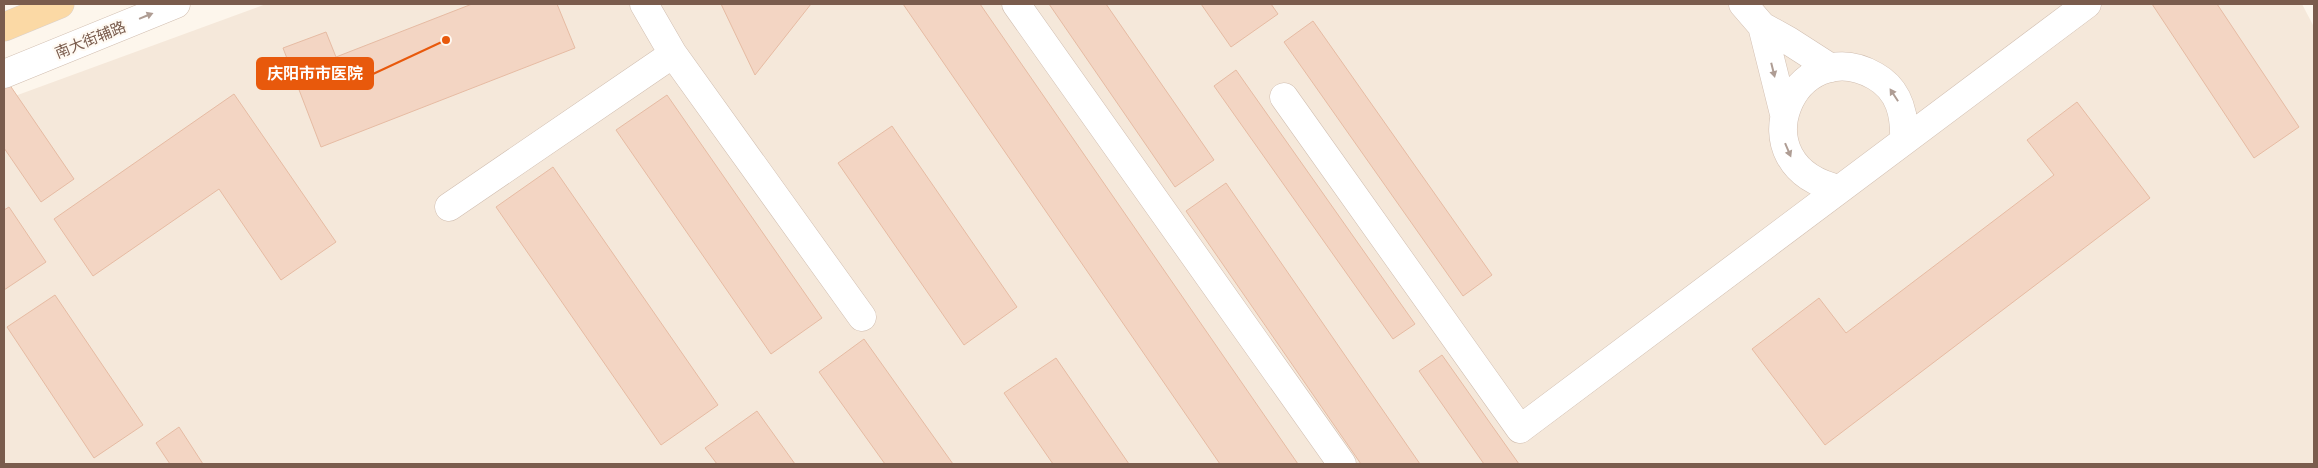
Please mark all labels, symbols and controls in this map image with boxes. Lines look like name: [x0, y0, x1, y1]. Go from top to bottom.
one-way arrow: [139, 12, 154, 20]
street label: 南大街辅路: [51, 16, 129, 62]
callout: 庆阳市市医院: [257, 58, 373, 89]
text: 庆阳市市医院: [267, 62, 363, 84]
one-way arrow: [1770, 63, 1778, 78]
one-way arrow: [1890, 88, 1899, 102]
one-way arrow: [1785, 143, 1793, 157]

